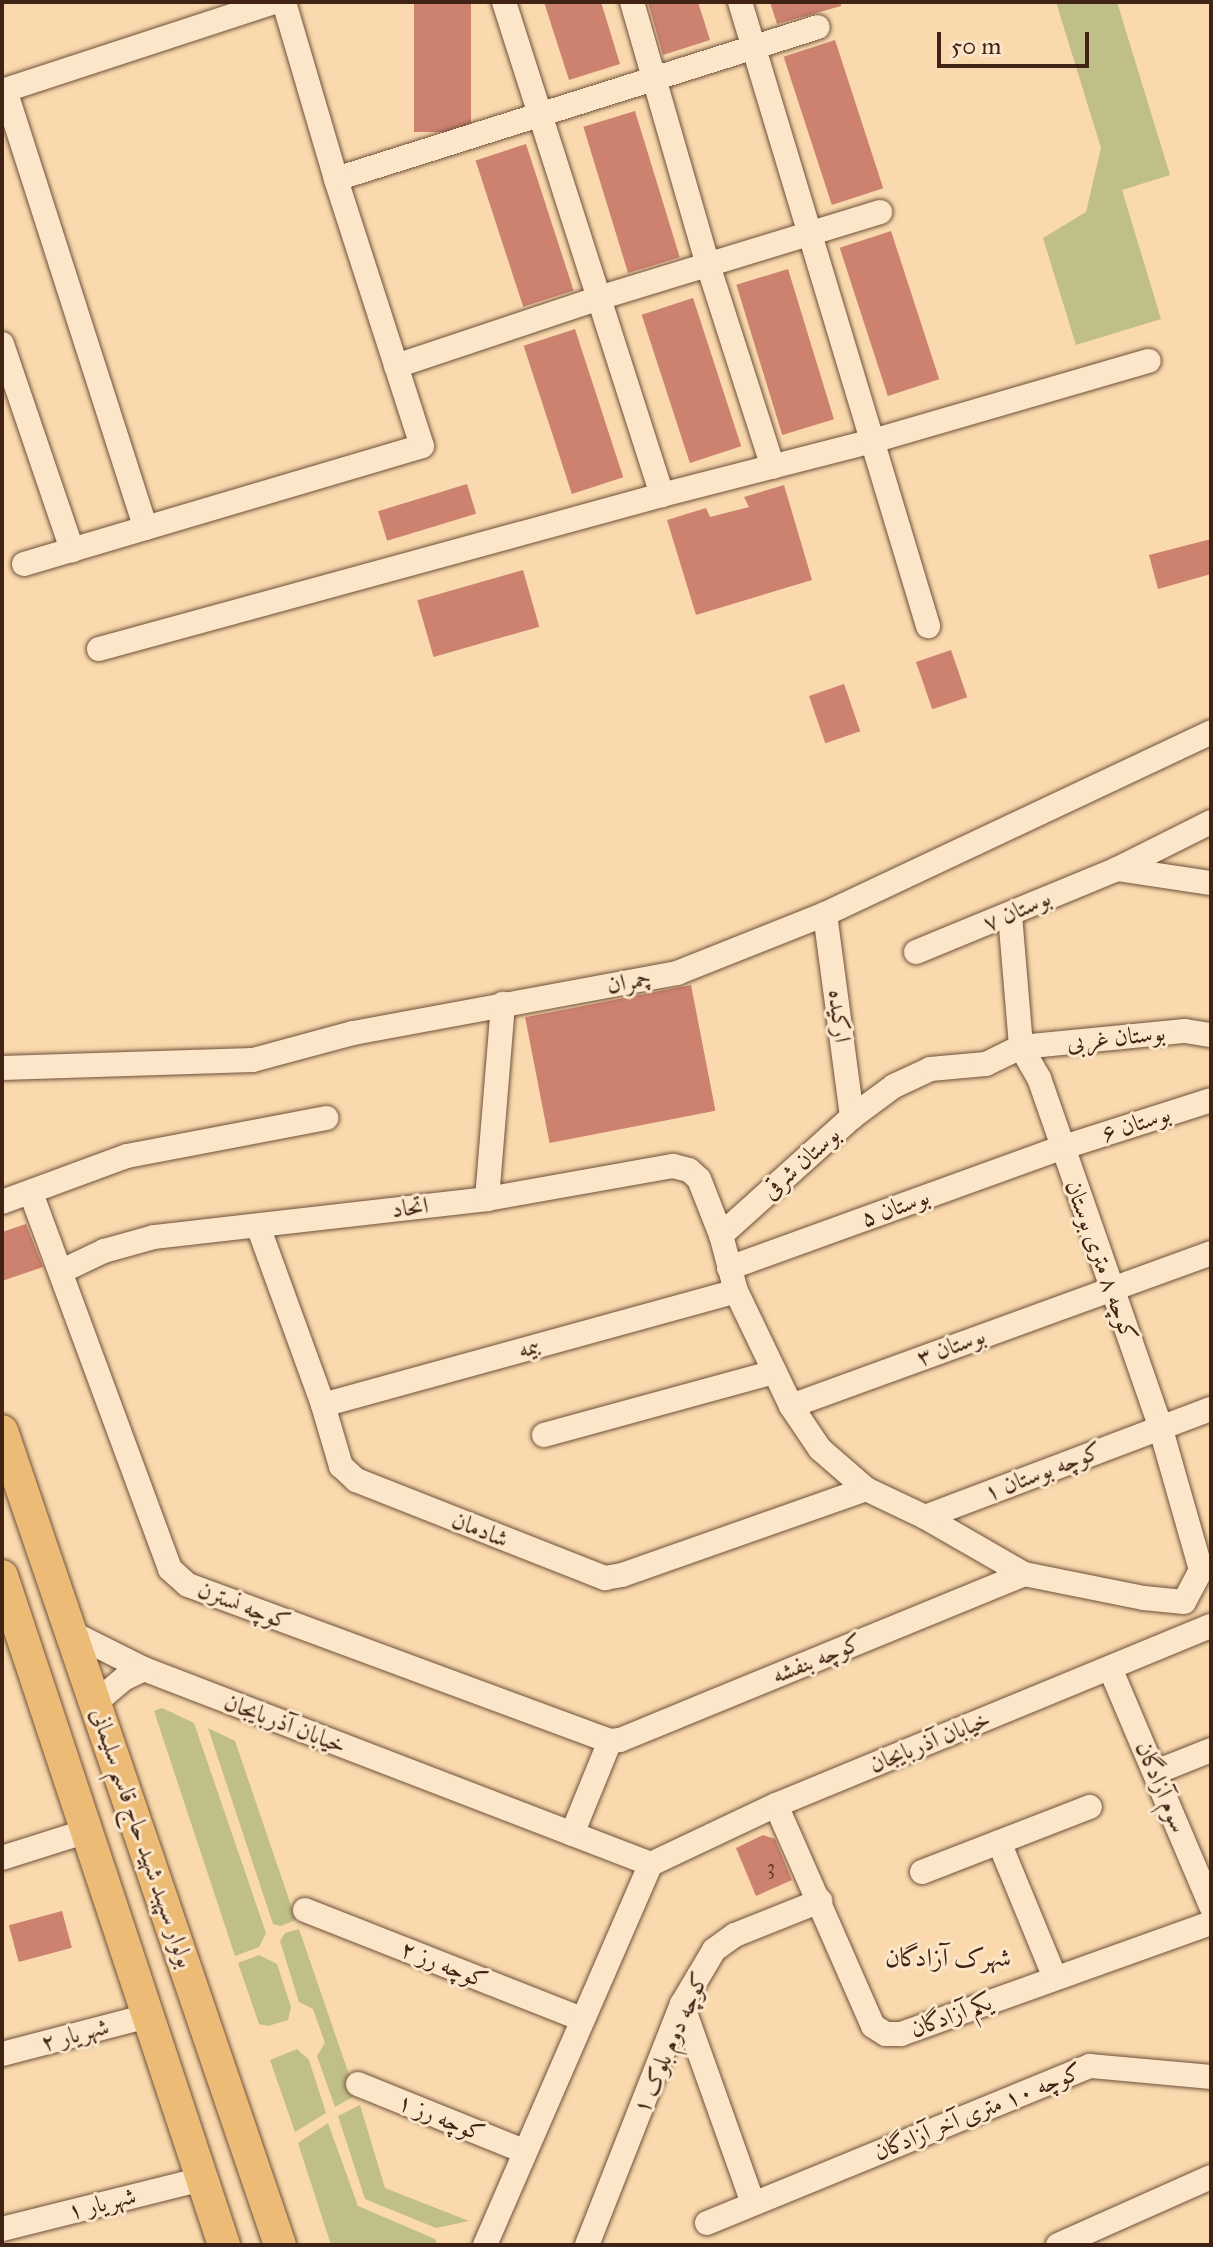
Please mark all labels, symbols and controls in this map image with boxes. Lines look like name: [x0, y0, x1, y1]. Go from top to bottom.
scale bar: [941, 16, 1093, 66]
text: 50 m: [951, 31, 1001, 61]
street label: بوستان ۷: [979, 883, 1055, 939]
street label: چمران: [604, 964, 654, 1000]
street label: ارکیده: [821, 988, 857, 1044]
street label: بوستان غربی: [1065, 1018, 1167, 1058]
street label: بوستان ۶: [1098, 1099, 1174, 1149]
street label: بوستان شرقی: [756, 1120, 846, 1206]
street label: کوچه ۸ متری بوستان: [1058, 1176, 1144, 1346]
street label: بوستان ۵: [857, 1182, 933, 1234]
street label: اتحاد: [390, 1191, 430, 1225]
street label: بوستان ۳: [913, 1321, 989, 1373]
street label: بیمه: [515, 1331, 543, 1365]
street label: کوچه بوستان ۱: [980, 1436, 1106, 1508]
street label: شادمان: [447, 1506, 513, 1554]
street label: کوچه نسترن: [194, 1575, 294, 1637]
street label: کوچه بنفشه: [768, 1628, 866, 1690]
street label: خیابان آذربایجان: [220, 1688, 350, 1760]
street label: بولوار سپهبد شهید حاج قاسم سلیمانی: [84, 1704, 200, 1972]
street label: خیابان آذربایجان: [865, 1705, 995, 1779]
street label: سوم آزادگان: [1129, 1737, 1193, 1837]
house number: 3: [767, 1855, 775, 1879]
street label: کوچه رز ۲: [396, 1935, 492, 1995]
district label: شهرک آزادگان: [885, 1942, 1011, 1974]
street label: کوچه دوم بلوک ۱: [627, 1968, 715, 2118]
street label: یکم آزادگان: [906, 1988, 996, 2044]
street label: شهریار ۲: [38, 2012, 112, 2058]
street label: کوچه ۱۰ متری آخر آزادگان: [870, 2057, 1086, 2167]
street label: کوچه رز ۱: [393, 2088, 489, 2148]
street label: شهریار ۱: [65, 2182, 139, 2226]

